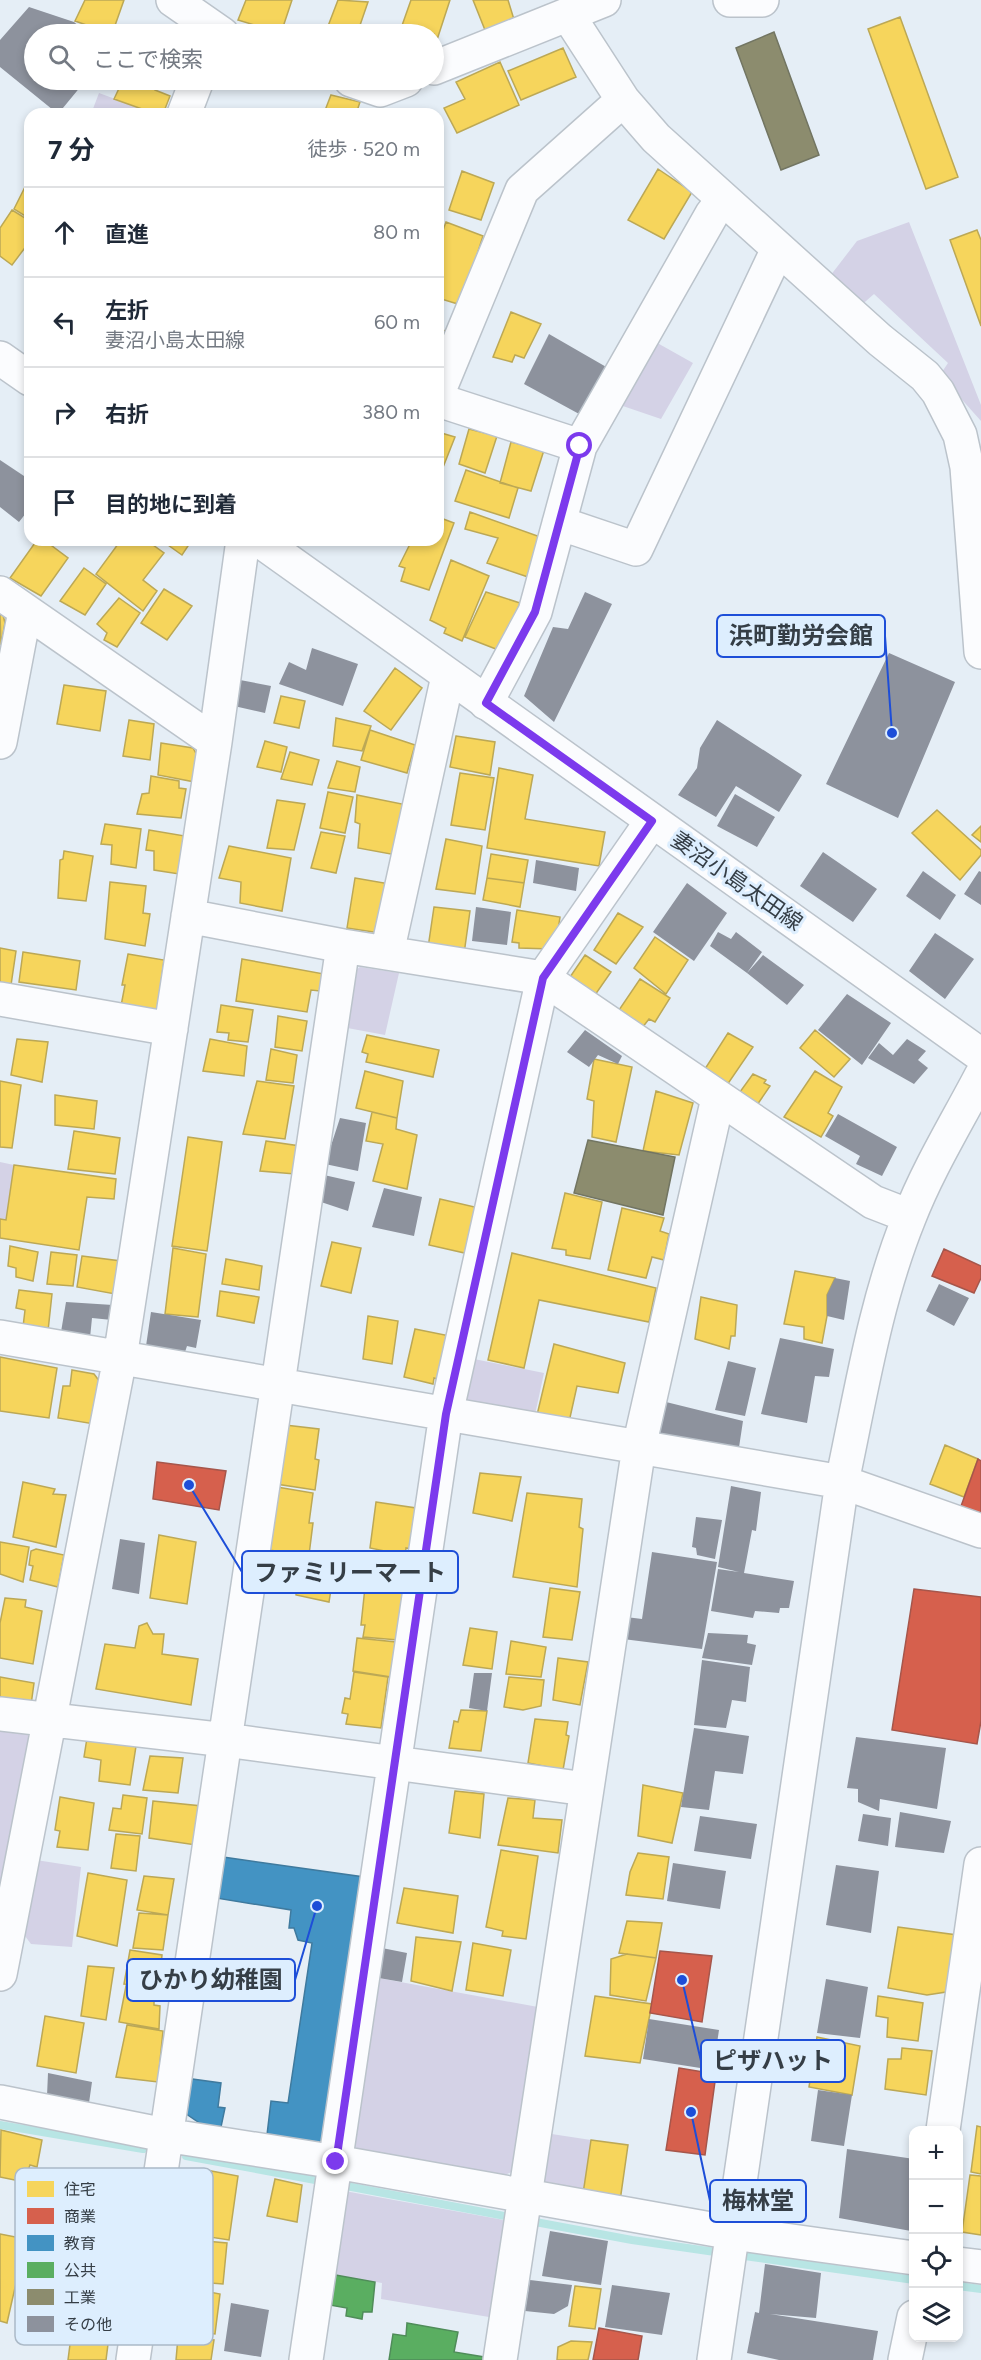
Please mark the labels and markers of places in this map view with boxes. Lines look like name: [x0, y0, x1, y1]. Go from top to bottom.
callout: 浜町勤労会館: [717, 615, 885, 657]
callout: ファミリーマート: [242, 1551, 458, 1593]
callout: ひかり幼稚園: [127, 1959, 295, 2001]
callout: ピザハット: [701, 2040, 845, 2082]
callout: 梅林堂: [710, 2180, 806, 2222]

